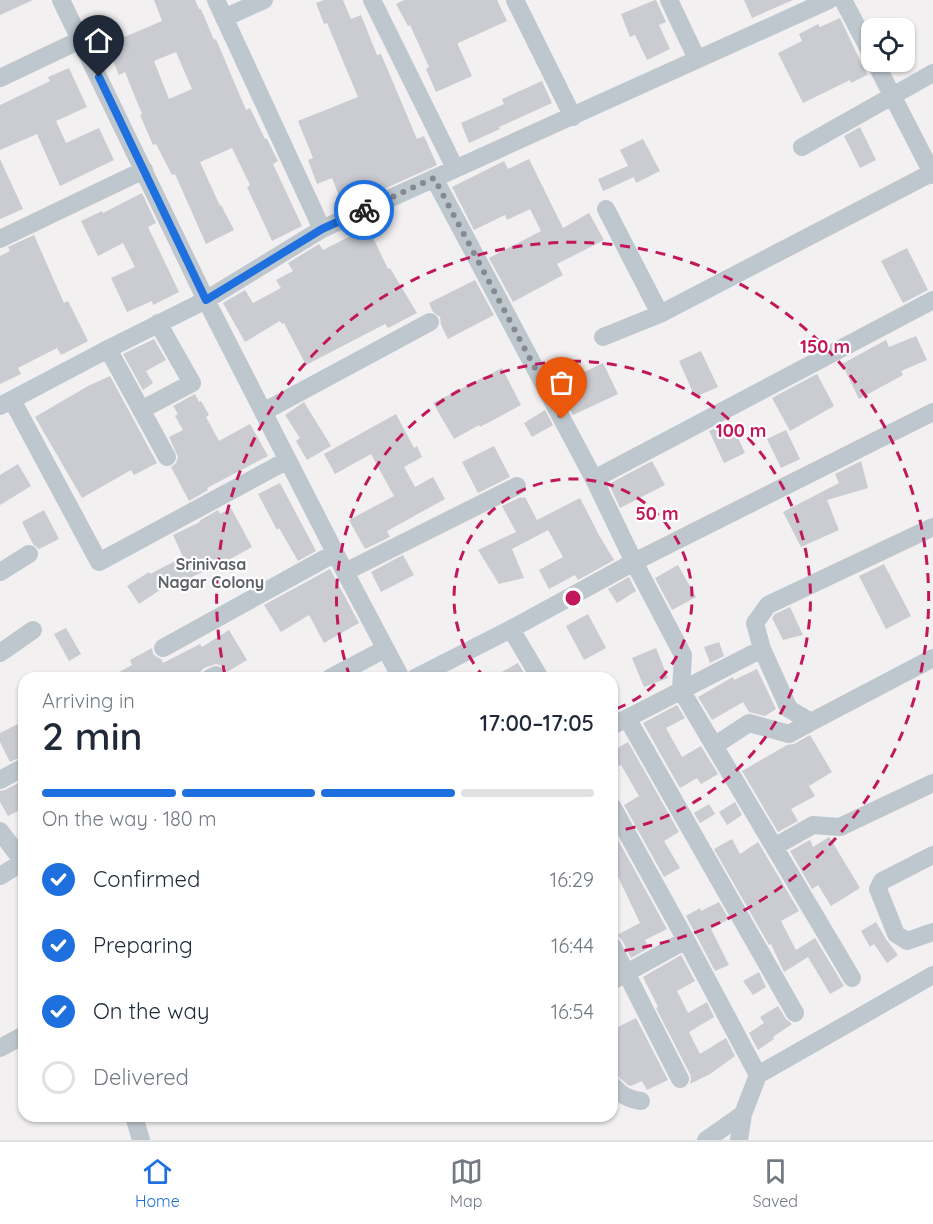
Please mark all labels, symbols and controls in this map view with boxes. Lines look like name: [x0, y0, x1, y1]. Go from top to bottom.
pin: [73, 15, 124, 77]
map controls: [861, 18, 915, 72]
button: locate: [861, 18, 915, 72]
icon: home: [82, 24, 115, 57]
courier: [334, 180, 394, 240]
icon: bike: [348, 194, 381, 227]
text: 150 m: [800, 335, 850, 358]
pin: [536, 357, 587, 419]
icon: bag: [545, 366, 578, 399]
text: 100 m: [716, 419, 766, 442]
text: 50 m: [635, 502, 679, 525]
district label: Srinivasa Nagar Colony: [158, 554, 264, 592]
centre of rings: [563, 588, 583, 608]
text: Arriving in: [42, 688, 135, 713]
text: 17:00–17:05: [480, 709, 594, 737]
text: 2 min: [42, 711, 143, 760]
text: On the way · 180 m: [42, 806, 216, 831]
icon: check: [42, 863, 75, 896]
text: Confirmed: [93, 865, 200, 893]
text: 16:29: [550, 867, 594, 892]
icon: check: [42, 929, 75, 962]
text: Preparing: [93, 931, 193, 959]
text: 16:44: [551, 933, 594, 958]
icon: check: [42, 995, 75, 1028]
text: On the way: [93, 997, 209, 1025]
text: 16:54: [551, 999, 594, 1024]
text: Delivered: [93, 1063, 189, 1091]
tab: Home: [135, 1155, 180, 1211]
tab: Map: [450, 1155, 483, 1211]
tab: Saved: [752, 1155, 798, 1211]

